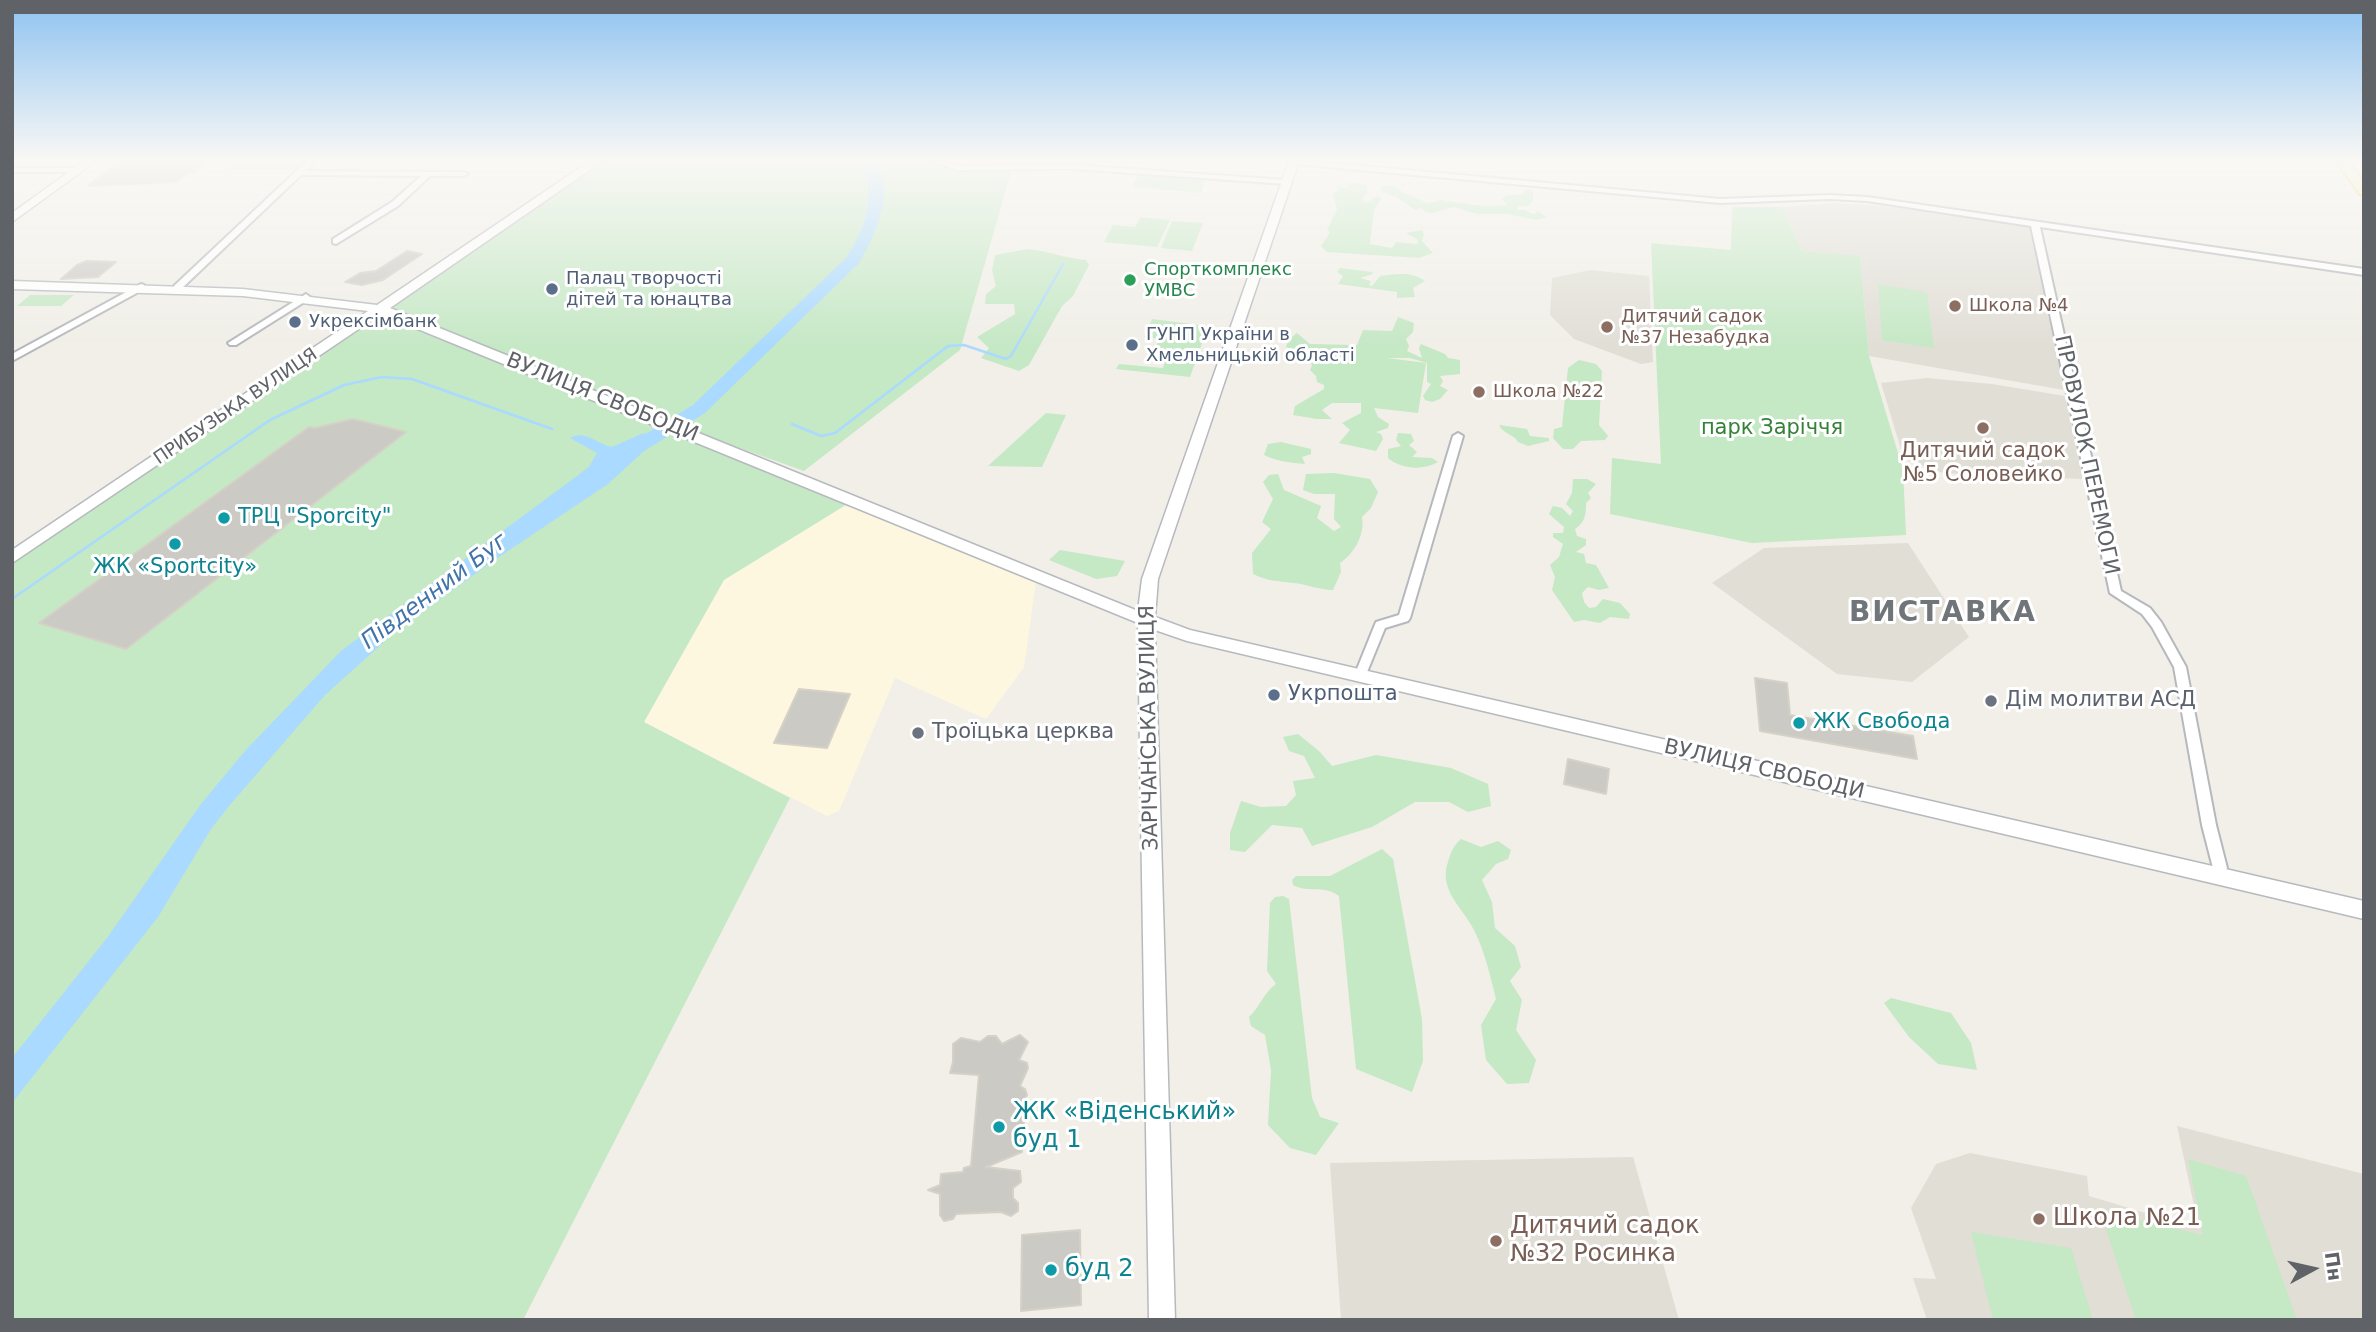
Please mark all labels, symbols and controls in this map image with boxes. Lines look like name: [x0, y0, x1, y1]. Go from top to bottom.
place label: Спорткомплекс УМВС: [1144, 259, 1292, 302]
place label: Палац творчості дітей та юнацтва: [566, 268, 732, 310]
marker: Спорткомплекс УМВС: [1122, 272, 1138, 288]
marker: Палац творчості дітей та юнацтва: [544, 281, 560, 297]
place label: Школа №4: [1969, 295, 2069, 317]
marker: Школа №4: [1947, 298, 1963, 314]
place label: Дитячий садок №37 Незабудка: [1621, 306, 1770, 348]
place label: Укрексімбанк: [309, 311, 437, 333]
marker: Укрексімбанк: [287, 314, 303, 330]
marker: Дитячий садок №37 Незабудка: [1599, 319, 1615, 335]
place label: ГУНП України в Хмельницькій області: [1146, 324, 1355, 366]
street label: ПРОВУЛОК ПЕРЕМОГИ: [2048, 333, 2124, 577]
marker: ГУНП України в Хмельницькій області: [1124, 337, 1140, 353]
street label: ПРИБУЗЬКА ВУЛИЦЯ: [150, 344, 322, 470]
street label: ВУЛИЦЯ СВОБОДИ: [502, 348, 702, 448]
place label: Школа №22: [1493, 381, 1604, 403]
marker: Школа №22: [1471, 384, 1487, 400]
park label: парк Заріччя: [1701, 416, 1843, 442]
marker: Дитячий садок №5 Соловейко: [1975, 420, 1991, 436]
place label: Дитячий садок №5 Соловейко: [1900, 439, 2066, 489]
place label: ТРЦ "Sporcity": [238, 505, 392, 531]
marker: ТРЦ "Sporcity": [216, 510, 232, 526]
water label: Південний Буг: [356, 528, 514, 656]
marker: ЖК «Sportcity»: [167, 536, 183, 552]
place label: ЖК «Sportcity»: [93, 555, 257, 581]
district label: ВИСТАВКА: [1850, 597, 2036, 631]
street label: ЗАРІЧАНСЬКА ВУЛИЦЯ: [1135, 605, 1165, 851]
place label: Укрпошта: [1288, 682, 1398, 708]
marker: Укрпошта: [1266, 687, 1282, 703]
place label: Дім молитви АСД: [2005, 688, 2196, 714]
marker: Дім молитви АСД: [1983, 693, 1999, 709]
place label: ЖК Свобода: [1813, 710, 1950, 736]
marker: ЖК Свобода: [1791, 715, 1807, 731]
place label: Троїцька церква: [932, 720, 1114, 746]
marker: Троїцька церква: [910, 725, 926, 741]
street label: ВУЛИЦЯ СВОБОДИ: [1661, 735, 1867, 805]
place label: ЖК «Віденський» буд 1: [1013, 1099, 1236, 1155]
marker: ЖК «Віденський» буд 1: [991, 1119, 1007, 1135]
place label: Школа №21: [2053, 1205, 2201, 1233]
marker: Школа №21: [2031, 1211, 2047, 1227]
place label: Дитячий садок №32 Росинка: [1510, 1213, 1699, 1269]
marker: Дитячий садок №32 Росинка: [1488, 1233, 1504, 1249]
north arrow: [2278, 1234, 2348, 1304]
text: Пн: [2321, 1250, 2347, 1282]
place label: буд 2: [1065, 1256, 1133, 1284]
marker: буд 2: [1043, 1262, 1059, 1278]

